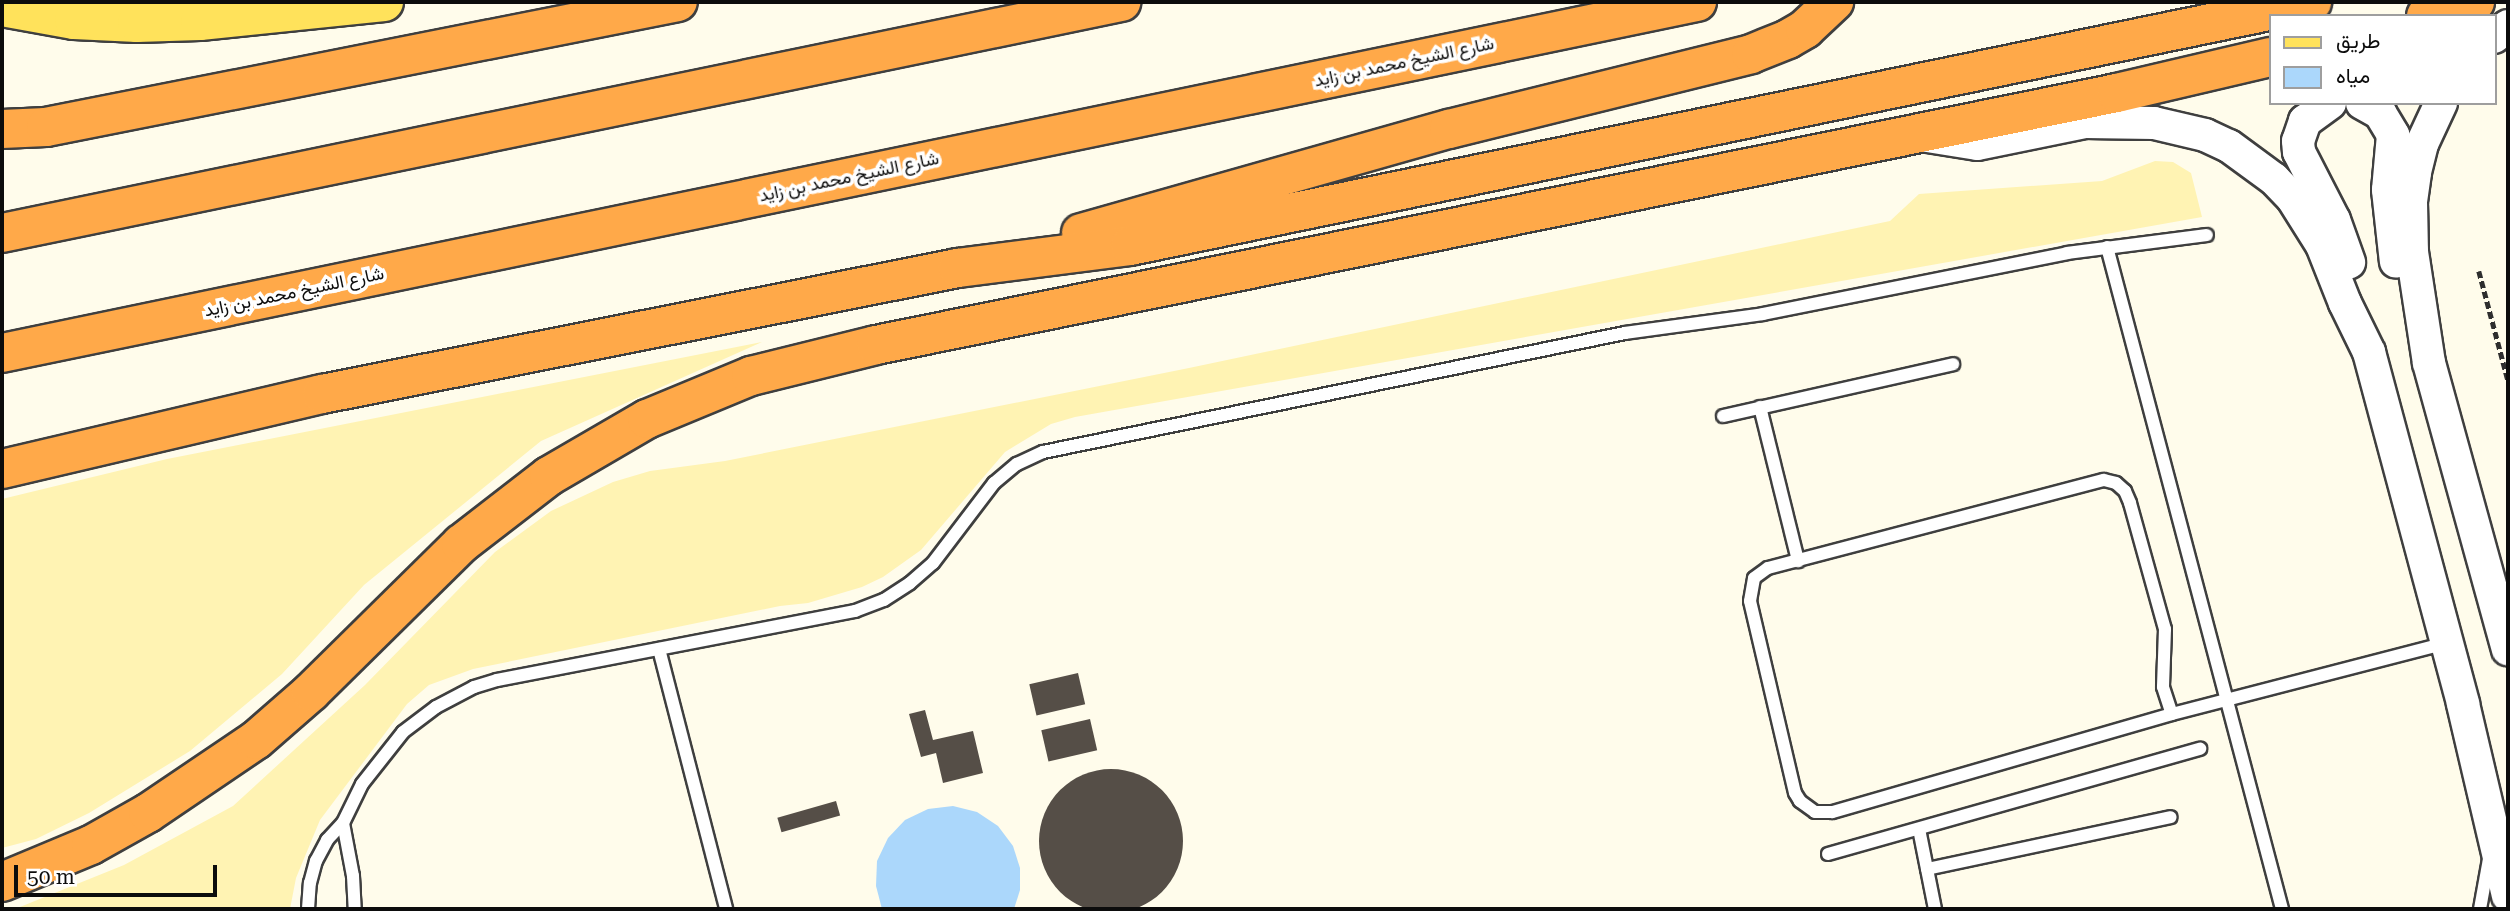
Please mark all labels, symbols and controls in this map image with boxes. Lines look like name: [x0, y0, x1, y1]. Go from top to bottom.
legend: [2268, 14, 2496, 105]
text: طريق: [2336, 29, 2381, 53]
street label: شارع الشيخ محمد بن زايد: [1312, 32, 1496, 92]
text: مياه: [2336, 64, 2370, 88]
street label: شارع الشيخ محمد بن زايد: [757, 147, 941, 207]
street label: شارع الشيخ محمد بن زايد: [202, 262, 386, 322]
scale bar: [18, 852, 220, 896]
text: 50 m: [27, 865, 75, 889]

